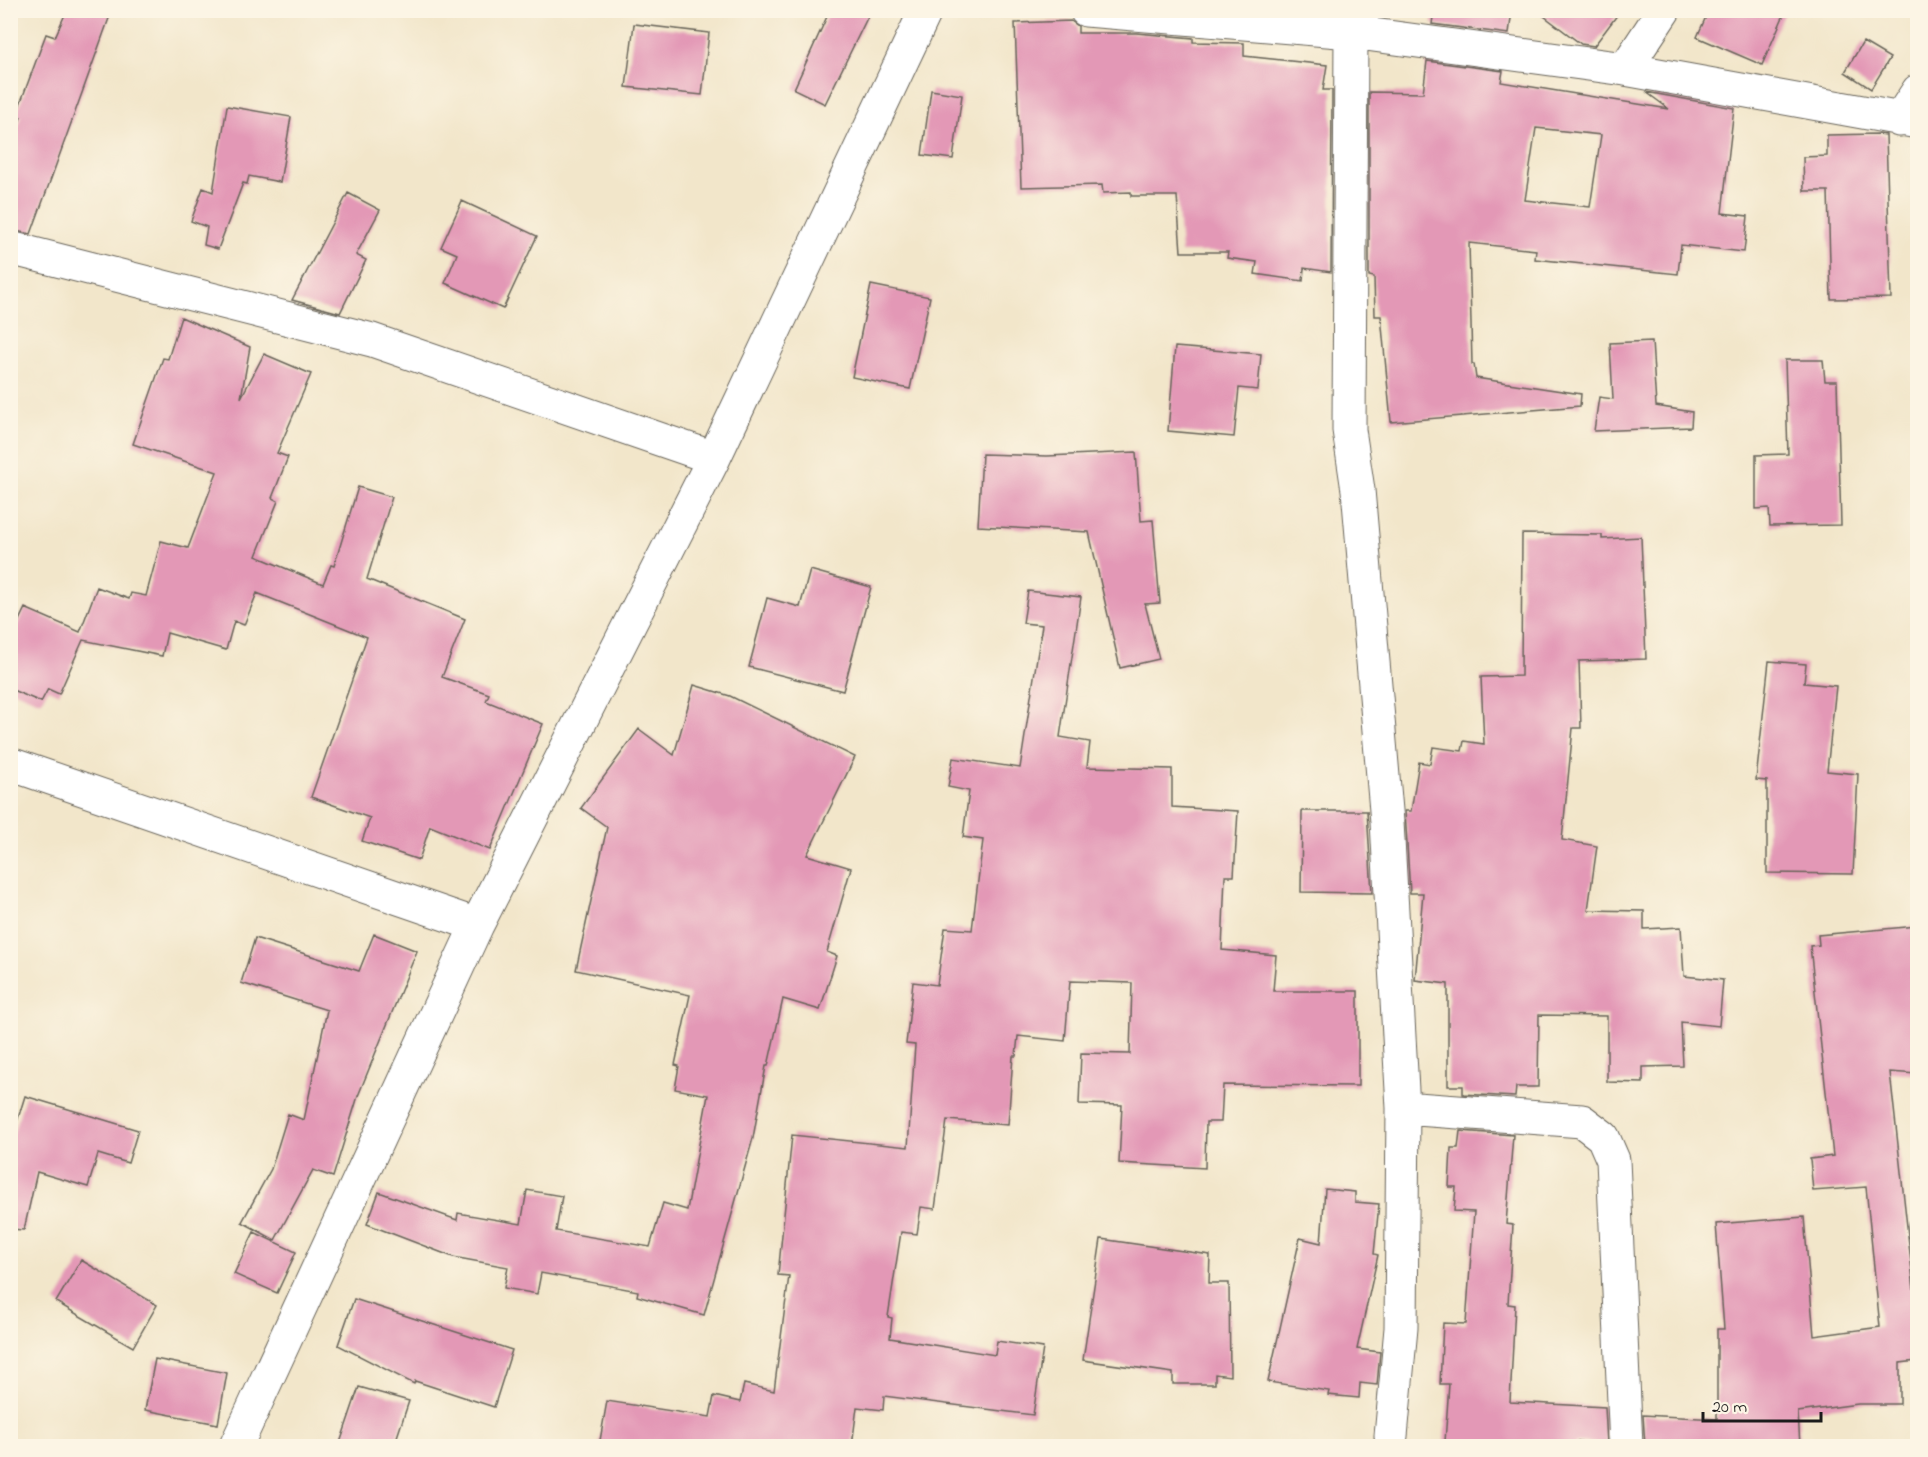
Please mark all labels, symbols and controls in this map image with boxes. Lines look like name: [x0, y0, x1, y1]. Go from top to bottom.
scale bar: [1703, 1385, 1822, 1423]
text: 20 m: [1712, 1395, 1747, 1421]

